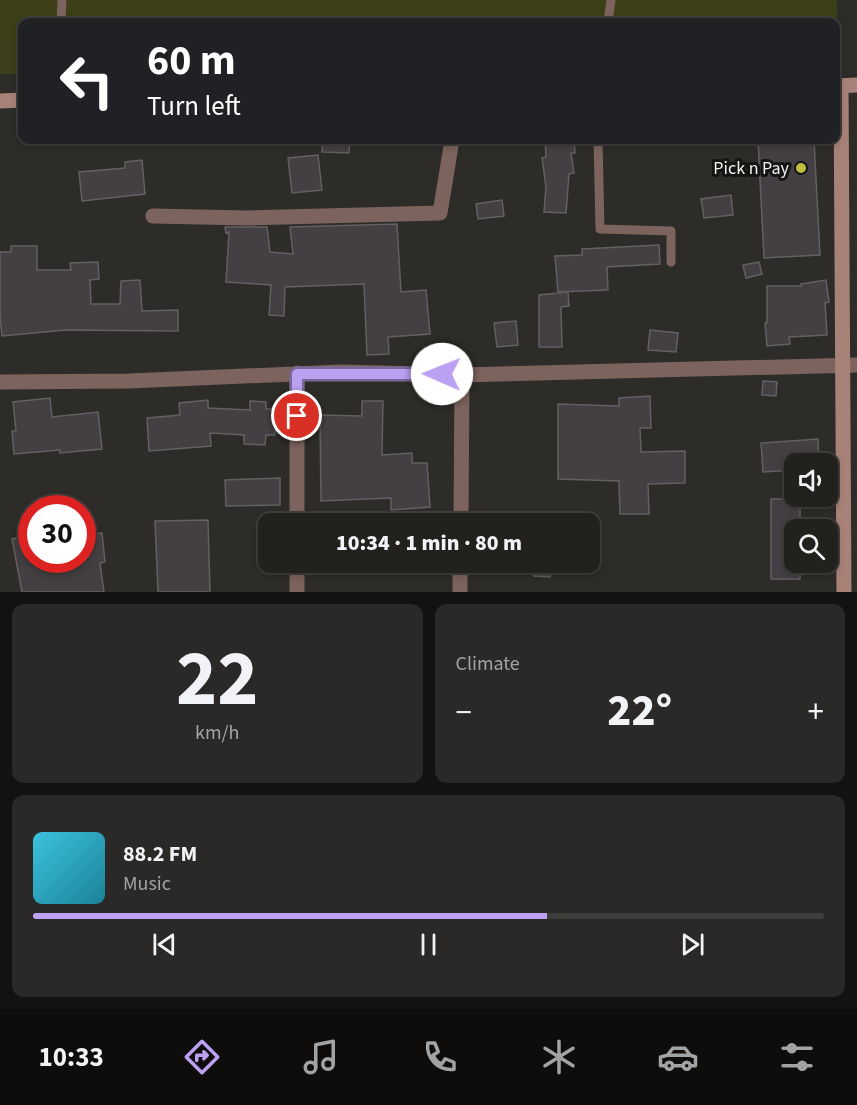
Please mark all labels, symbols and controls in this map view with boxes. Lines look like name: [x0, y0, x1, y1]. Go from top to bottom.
text: 60 m: [147, 31, 236, 91]
icon: left: [48, 42, 126, 120]
text: Turn left: [147, 87, 241, 126]
place label: Pick n Pay: [713, 156, 790, 181]
marker: Pick n Pay: [794, 161, 808, 175]
position arrow: [410, 342, 474, 406]
pin: [271, 390, 322, 441]
icon: arrive: [280, 399, 313, 432]
map controls: [784, 453, 838, 573]
button: sound: [784, 453, 838, 507]
speed limit sign: 30: [18, 495, 96, 573]
button: search: [784, 519, 838, 573]
text: 10:34 · 1 min · 80 m: [336, 527, 522, 559]
text: 22: [176, 624, 258, 735]
text: Climate: [456, 650, 520, 678]
text: 22°: [607, 679, 672, 743]
text: −: [456, 689, 472, 736]
text: +: [808, 689, 824, 736]
text: km/h: [195, 719, 239, 747]
text: 88.2 FM: [123, 838, 197, 870]
text: Music: [123, 870, 171, 898]
icon: previous: [148, 928, 181, 961]
icon: pause: [412, 928, 445, 961]
icon: next: [676, 928, 709, 961]
icon: directions: [181, 1036, 223, 1078]
icon: music: [300, 1036, 342, 1078]
icon: phone: [419, 1036, 461, 1078]
icon: climate: [538, 1036, 580, 1078]
icon: car: [657, 1036, 699, 1078]
icon: filters: [776, 1036, 818, 1078]
text: 10:33: [39, 1038, 104, 1077]

